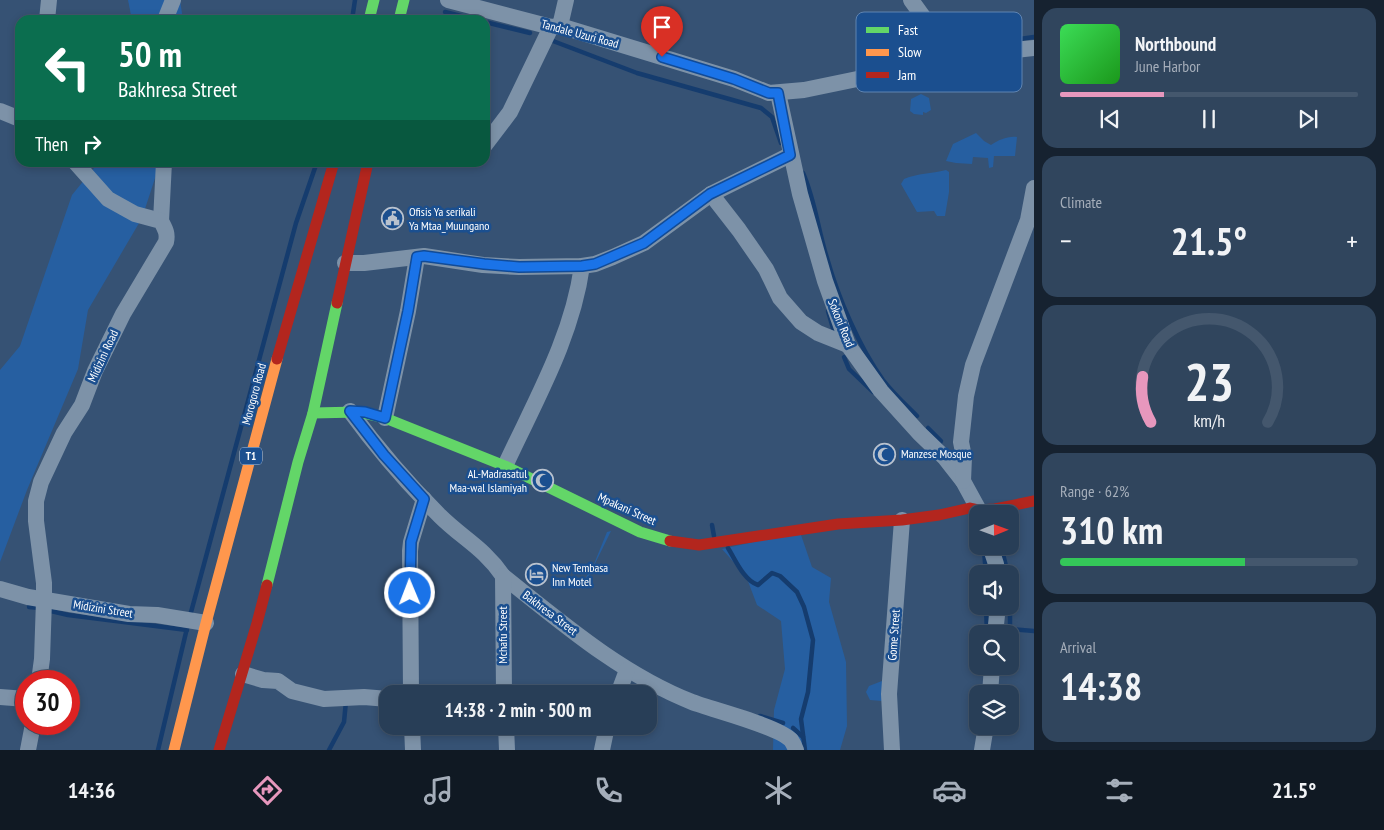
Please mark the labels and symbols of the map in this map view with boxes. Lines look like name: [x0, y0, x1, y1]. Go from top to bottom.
pin: [641, 6, 683, 57]
legend: [856, 12, 1022, 92]
street label: Tandale Uzuri Road: [540, 16, 620, 51]
text: Fast: [898, 21, 918, 39]
text: Slow: [898, 43, 922, 61]
text: Jam: [897, 66, 916, 84]
place label: Ofisis Ya serikali Ya Mtaa_Muungano: [409, 204, 489, 233]
public building icon: Ofisis Ya serikali Ya Mtaa_Muungano: [381, 207, 405, 231]
street label: Sokoni Road: [825, 296, 858, 349]
street label: Midizini Road: [84, 327, 121, 384]
street label: Morogoro Road: [238, 361, 269, 426]
mosque icon: Manzese Mosque: [873, 442, 897, 466]
place label: Manzese Mosque: [901, 446, 972, 461]
road number: T1: [240, 448, 262, 464]
place label: AL-Madrasatul Maa-wal Islamiyah: [450, 466, 527, 495]
mosque icon: AL-Madrasatul Maa-wal Islamiyah: [531, 469, 555, 493]
street label: Mpakani Street: [596, 489, 659, 528]
north arrow: [969, 505, 1019, 555]
place label: New Tembasa Inn Motel: [552, 560, 608, 589]
hotel icon: New Tembasa Inn Motel: [524, 563, 548, 587]
position arrow: [383, 566, 435, 618]
street label: Bakhresa Street: [520, 587, 581, 639]
street label: Midizini Street: [72, 596, 135, 621]
street label: Mchafu Street: [495, 605, 510, 664]
street label: Gome Street: [884, 608, 903, 661]
speed limit sign: 30: [15, 670, 80, 735]

